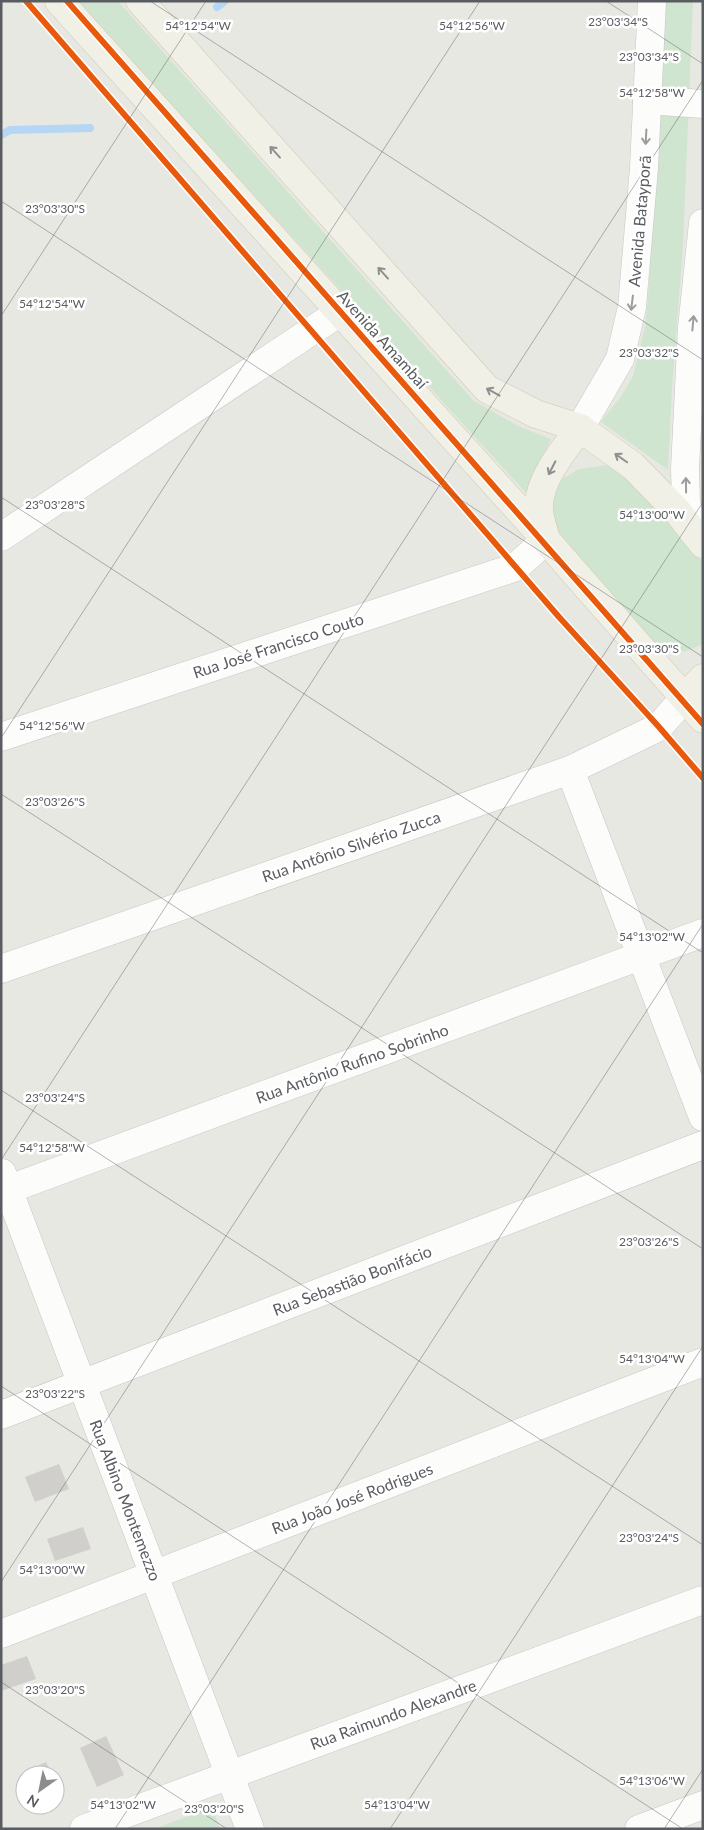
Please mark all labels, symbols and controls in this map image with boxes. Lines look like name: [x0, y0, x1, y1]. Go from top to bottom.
text: 23°03'34"S: [588, 14, 648, 29]
text: 54°12'54"W: [165, 18, 232, 33]
text: 54°12'56"W: [439, 18, 506, 33]
text: 23°03'34"S: [619, 49, 679, 64]
text: 54°12'58"W: [619, 85, 686, 100]
one-way arrow: [641, 129, 650, 145]
one-way arrow: [269, 145, 280, 158]
street label: Avenida Batayporã: [624, 154, 654, 288]
text: 23°03'30"S: [25, 201, 85, 216]
one-way arrow: [377, 266, 389, 279]
street label: Avenida Amambaí: [334, 286, 433, 393]
one-way arrow: [627, 295, 637, 311]
text: 54°12'54"W: [19, 296, 86, 311]
one-way arrow: [688, 315, 698, 331]
text: 23°03'32"S: [619, 345, 679, 360]
one-way arrow: [486, 386, 501, 396]
one-way arrow: [615, 453, 629, 463]
one-way arrow: [547, 461, 557, 476]
one-way arrow: [681, 477, 691, 494]
text: 23°03'28"S: [25, 497, 85, 512]
text: 54°13'00"W: [619, 507, 686, 522]
street label: Rua José Francisco Couto: [190, 608, 366, 682]
text: 23°03'30"S: [619, 641, 679, 656]
text: 54°12'56"W: [19, 718, 86, 733]
text: 23°03'26"S: [25, 794, 85, 809]
street label: Rua Antônio Silvério Zucca: [259, 807, 443, 885]
text: 54°13'02"W: [619, 929, 686, 944]
street label: Rua Antônio Rufino Sobrinho: [253, 1019, 451, 1107]
text: 23°03'24"S: [25, 1090, 85, 1105]
text: 54°12'58"W: [19, 1140, 86, 1155]
text: 23°03'26"S: [619, 1234, 679, 1249]
street label: Rua Sebastião Bonifácio: [270, 1241, 434, 1319]
text: 54°13'04"W: [619, 1351, 686, 1366]
text: 23°03'22"S: [25, 1386, 85, 1401]
street label: Rua Albino Montemezzo: [86, 1417, 166, 1583]
street label: Rua João José Rodrigues: [269, 1458, 435, 1538]
text: 23°03'24"S: [619, 1530, 679, 1545]
text: 54°13'00"W: [19, 1562, 86, 1577]
street label: Rua Raimundo Alexandre: [307, 1675, 479, 1753]
text: 23°03'20"S: [25, 1682, 85, 1697]
north arrow: [15, 1765, 65, 1815]
text: 54°13'06"W: [619, 1773, 686, 1788]
text: N: [23, 1791, 42, 1811]
text: 54°13'02"W: [90, 1797, 157, 1812]
text: 54°13'04"W: [364, 1797, 431, 1812]
text: 23°03'20"S: [184, 1801, 244, 1816]

